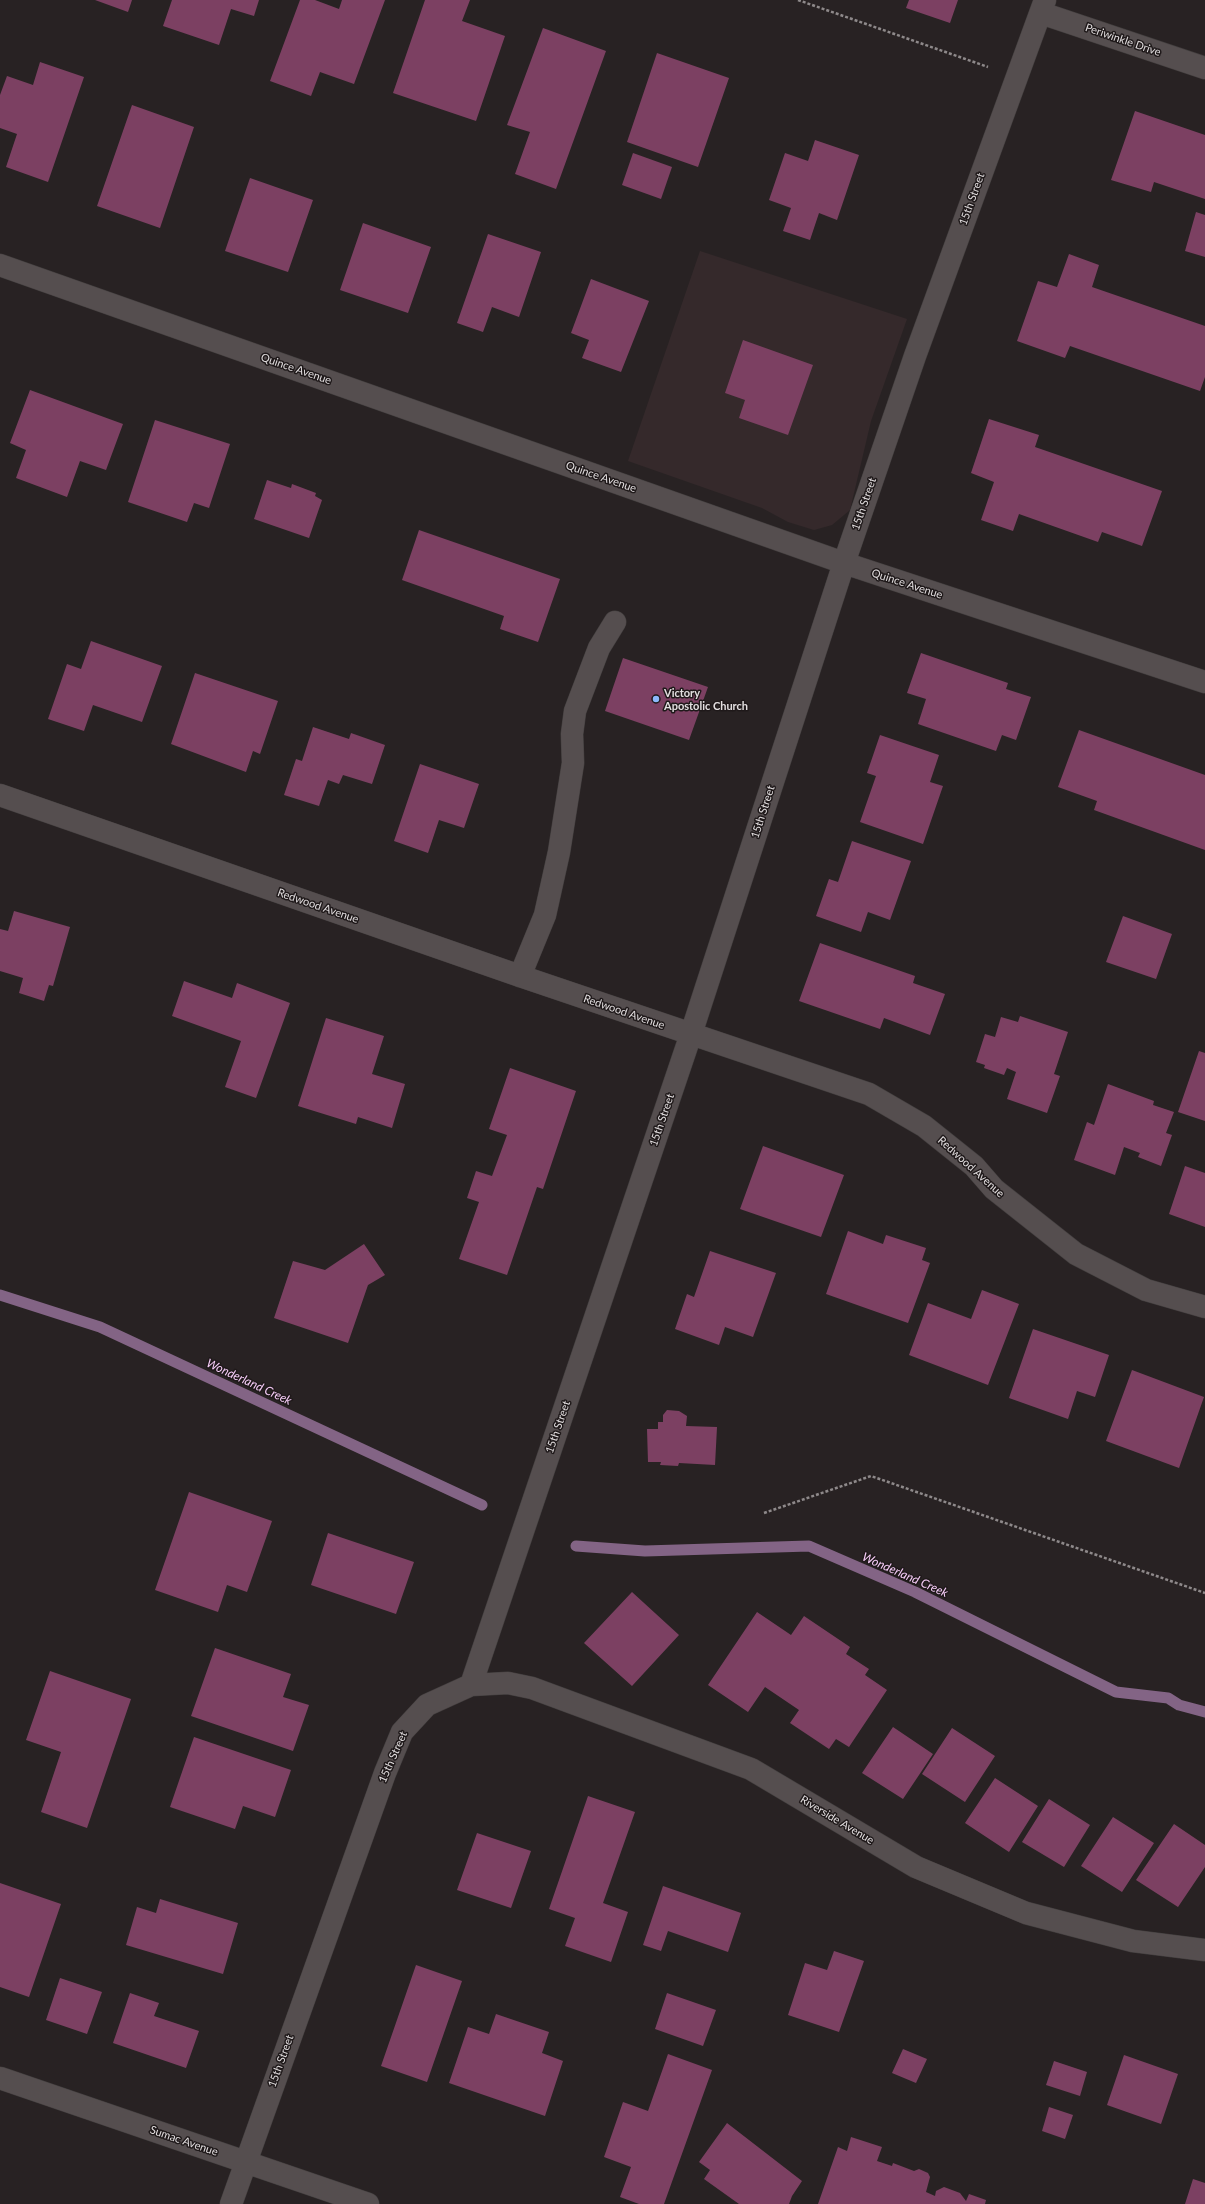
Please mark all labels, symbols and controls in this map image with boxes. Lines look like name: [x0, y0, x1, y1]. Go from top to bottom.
street label: Periwinkle Drive: [1083, 21, 1163, 59]
street label: 15th Street: [956, 171, 988, 227]
street label: Quince Avenue: [259, 351, 333, 387]
street label: Quince Avenue: [564, 459, 638, 495]
street label: 15th Street: [849, 476, 879, 532]
street label: Quince Avenue: [870, 566, 944, 602]
place label: Victory Apostolic Church: [664, 686, 748, 712]
marker: Victory Apostolic Church: [651, 694, 661, 704]
street label: 15th Street: [748, 784, 778, 840]
street label: Redwood Avenue: [276, 886, 360, 926]
street label: Redwood Avenue: [582, 992, 666, 1032]
street label: 15th Street: [647, 1092, 677, 1148]
street label: Redwood Avenue: [935, 1134, 1007, 1200]
water label: Wonderland Creek: [204, 1356, 294, 1408]
street label: 15th Street: [543, 1399, 573, 1455]
water label: Wonderland Creek: [860, 1550, 950, 1600]
street label: 15th Street: [376, 1729, 410, 1785]
street label: Riverside Avenue: [798, 1793, 876, 1847]
street label: 15th Street: [265, 2033, 297, 2089]
street label: Sumac Avenue: [148, 2123, 220, 2159]

